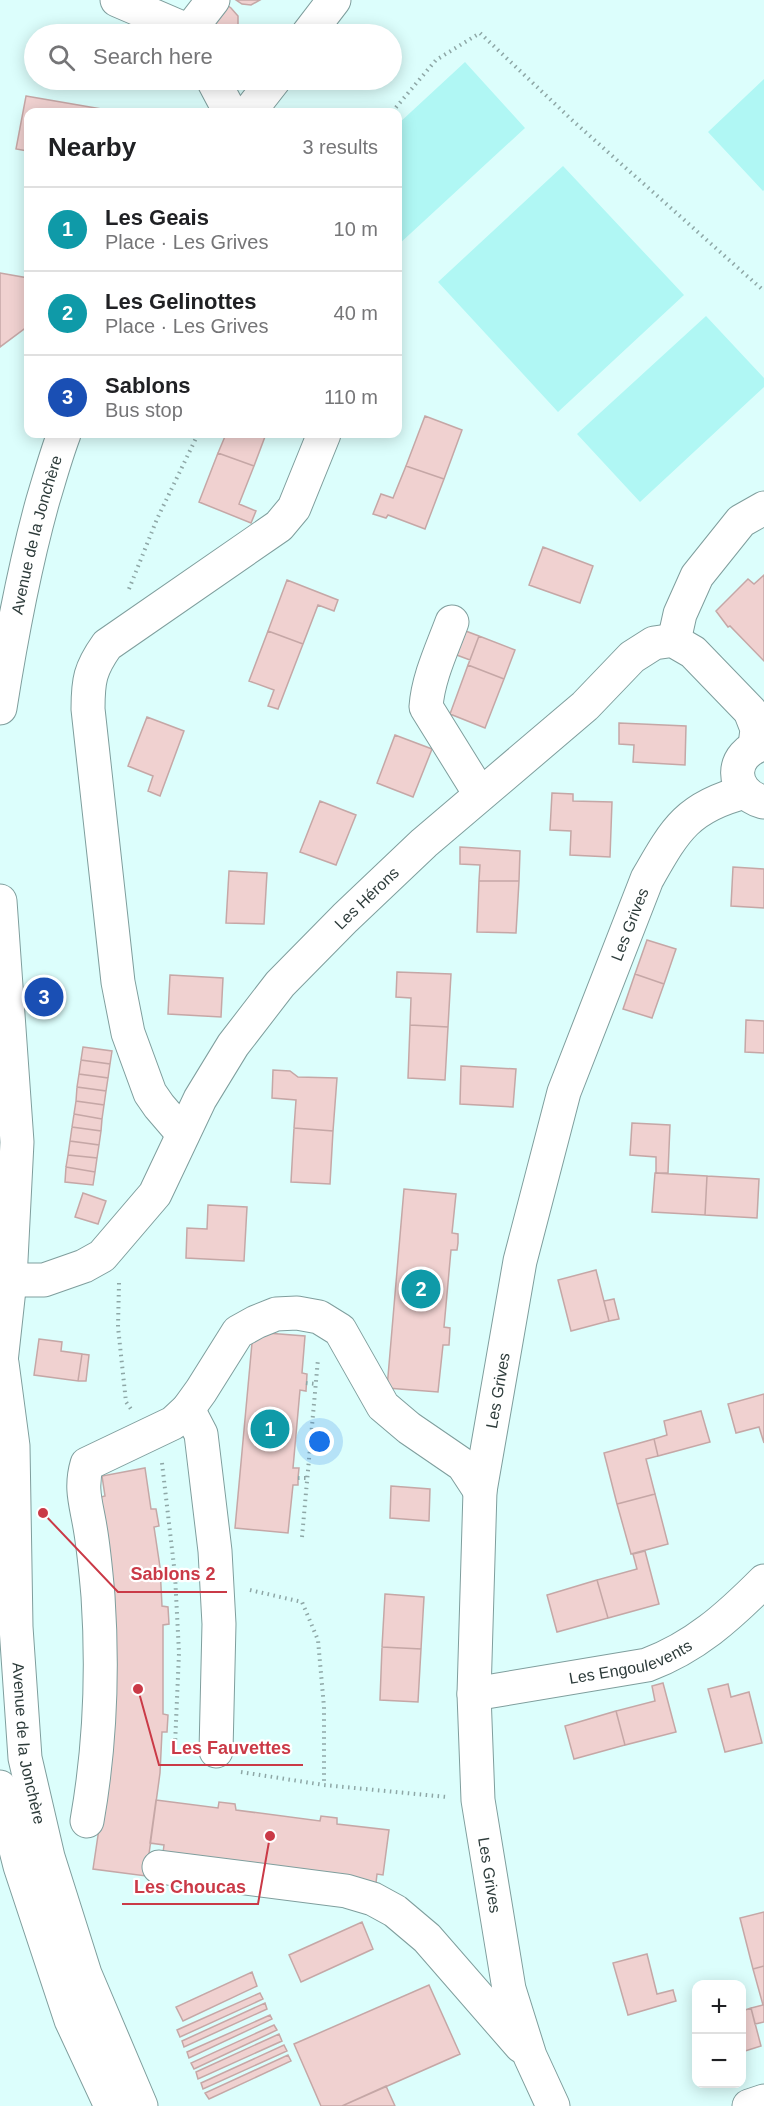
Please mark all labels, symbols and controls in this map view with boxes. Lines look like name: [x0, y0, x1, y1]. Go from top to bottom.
search box: [24, 24, 402, 90]
icon: search: [45, 41, 78, 74]
text: Search here: [93, 44, 213, 69]
text: Nearby: [48, 132, 136, 162]
text: 3 results: [302, 136, 378, 158]
text: Les Geais: [105, 205, 209, 230]
text: 1: [62, 218, 73, 240]
text: 10 m: [334, 218, 378, 240]
text: Place · Les Grives: [105, 231, 268, 253]
text: Les Gelinottes: [105, 289, 257, 314]
text: 2: [62, 302, 73, 324]
text: 40 m: [334, 302, 378, 324]
text: Place · Les Grives: [105, 315, 268, 337]
text: Sablons: [105, 373, 191, 398]
text: 3: [62, 386, 73, 408]
text: 110 m: [324, 386, 378, 408]
text: Bus stop: [105, 399, 183, 421]
street label: Avenue de la Jonchère: [8, 453, 65, 616]
street label: Les Hérons: [331, 864, 402, 933]
street label: Les Grives: [608, 886, 652, 963]
pin: 3: [24, 974, 63, 1020]
pin: 2: [402, 1266, 440, 1312]
street label: Les Grives: [483, 1351, 513, 1430]
pin: 1: [250, 1406, 290, 1452]
your location: [305, 1427, 334, 1456]
callout: Sablons 2: [118, 1556, 227, 1592]
text: Sablons 2: [130, 1564, 216, 1584]
street label: Les Engoulevents: [568, 1637, 695, 1687]
street label: Avenue de la Jonchère: [9, 1662, 48, 1826]
callout: Les Fauvettes: [159, 1729, 303, 1765]
text: Les Fauvettes: [171, 1738, 291, 1758]
street label: Les Grives: [475, 1836, 504, 1914]
callout: Les Choucas: [122, 1868, 258, 1904]
text: Les Choucas: [134, 1877, 246, 1897]
map controls: [692, 1980, 746, 2088]
button: +: [692, 1980, 746, 2034]
button: −: [692, 2034, 746, 2088]

